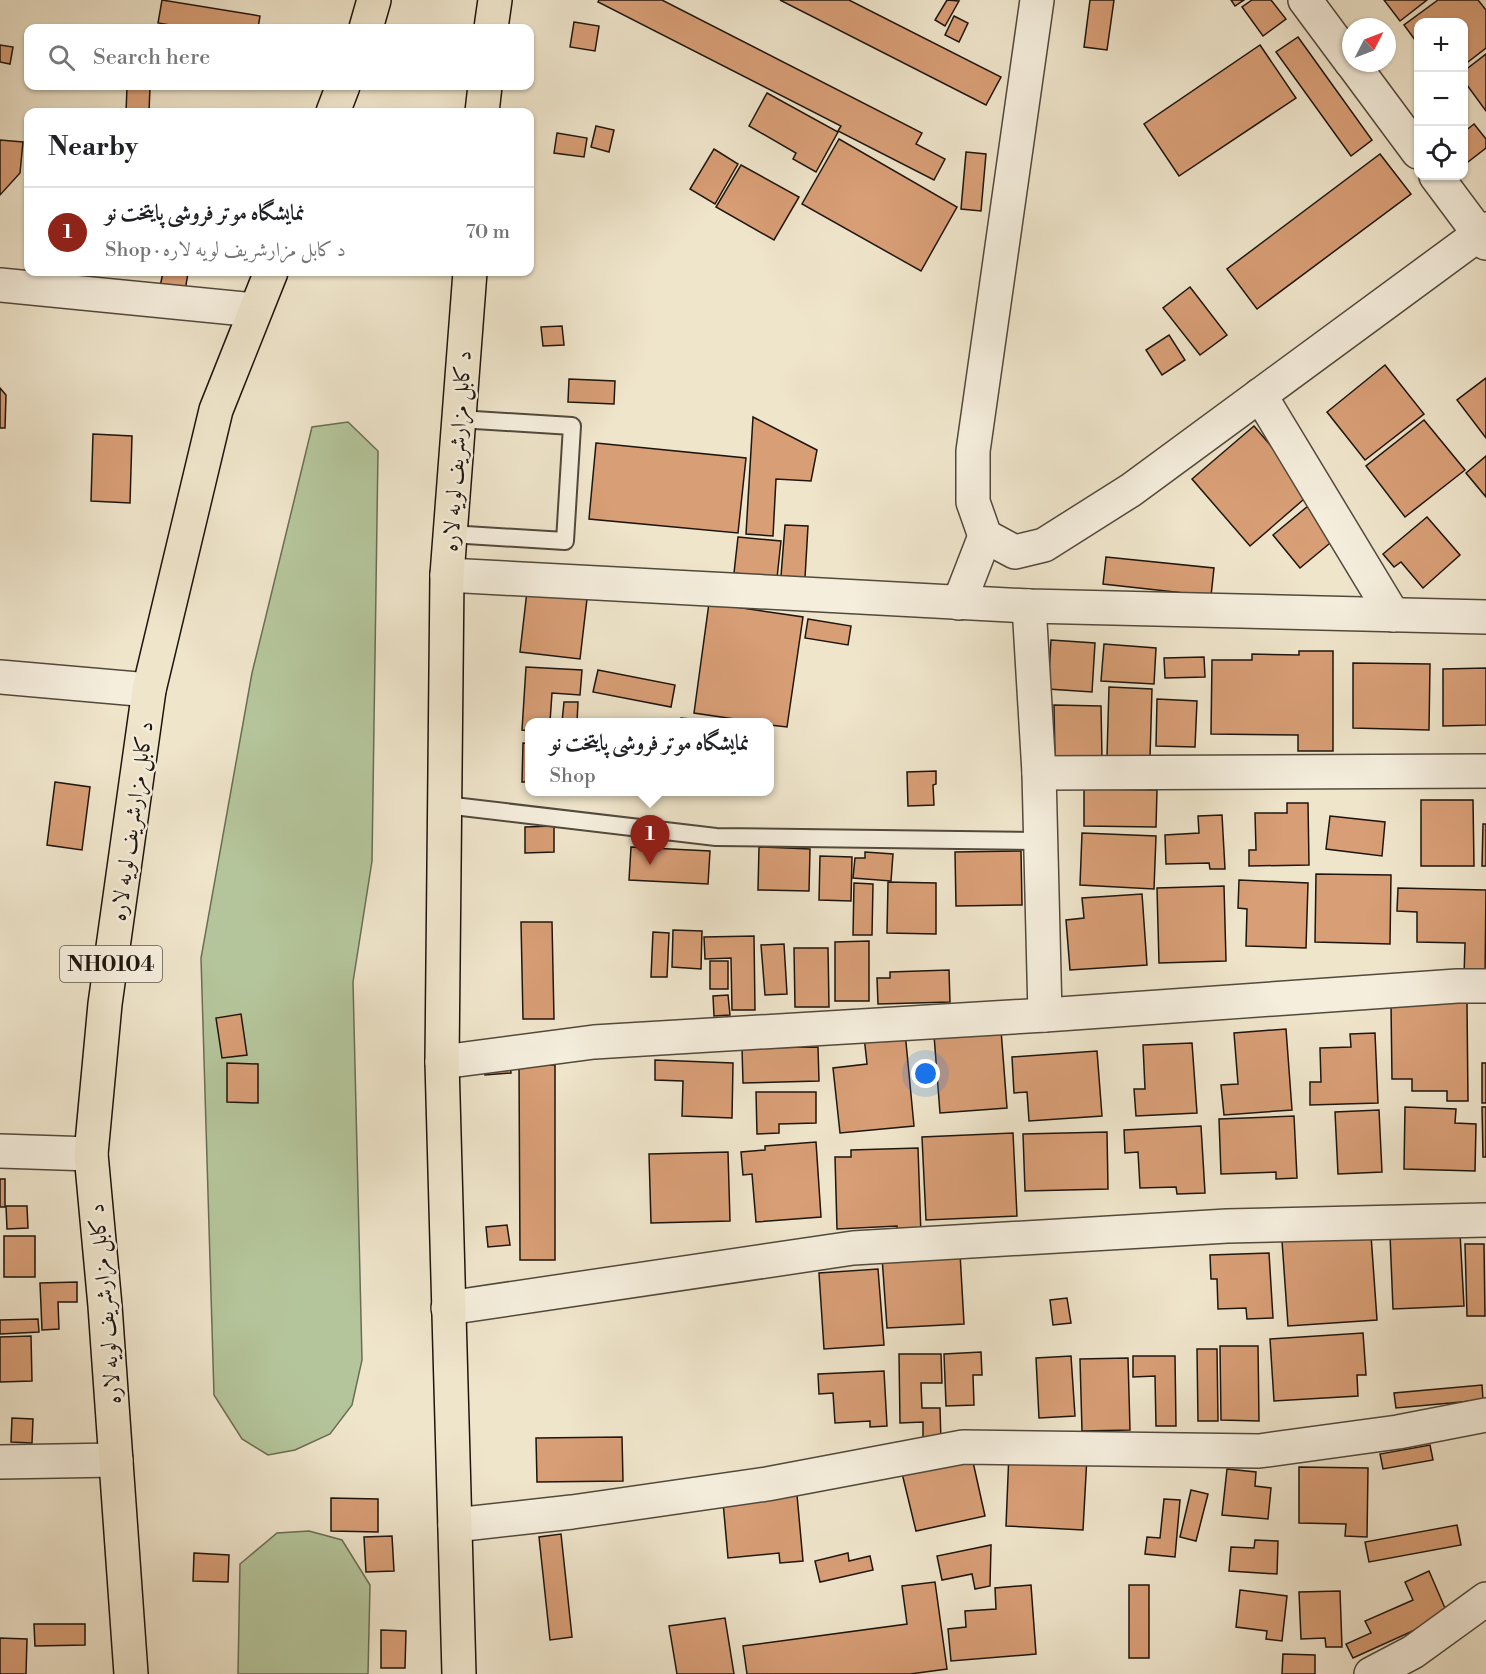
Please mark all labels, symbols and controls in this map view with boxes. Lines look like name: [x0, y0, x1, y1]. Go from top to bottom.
north arrow: [1342, 18, 1396, 72]
map controls: [1414, 18, 1468, 180]
button: +: [1414, 18, 1468, 72]
search box: [24, 24, 534, 90]
icon: search: [45, 41, 78, 74]
text: Search here: [93, 44, 210, 71]
button: −: [1414, 72, 1468, 126]
button: locate: [1414, 126, 1468, 180]
text: Nearby: [48, 131, 138, 163]
text: نمایشگاه موتر فروشی پایتخت نو: [105, 200, 305, 227]
text: 1: [63, 220, 72, 245]
text: 70 m: [466, 220, 510, 245]
text: Shop · د کابل مزارشریف لویه لاره: [105, 238, 346, 263]
street label: د کابل مزارشریف لویه لاره: [437, 350, 479, 553]
popup: [525, 718, 774, 796]
street label: د کابل مزارشریف لویه لاره: [105, 720, 161, 923]
text: نمایشگاه موتر فروشی پایتخت نو: [550, 730, 749, 757]
text: Shop: [550, 764, 596, 789]
pin: 1: [630, 816, 670, 865]
road number: NH0104: [60, 946, 162, 982]
your location: [911, 1059, 940, 1088]
street label: د کابل مزارشریف لویه لاره: [83, 1202, 129, 1405]

